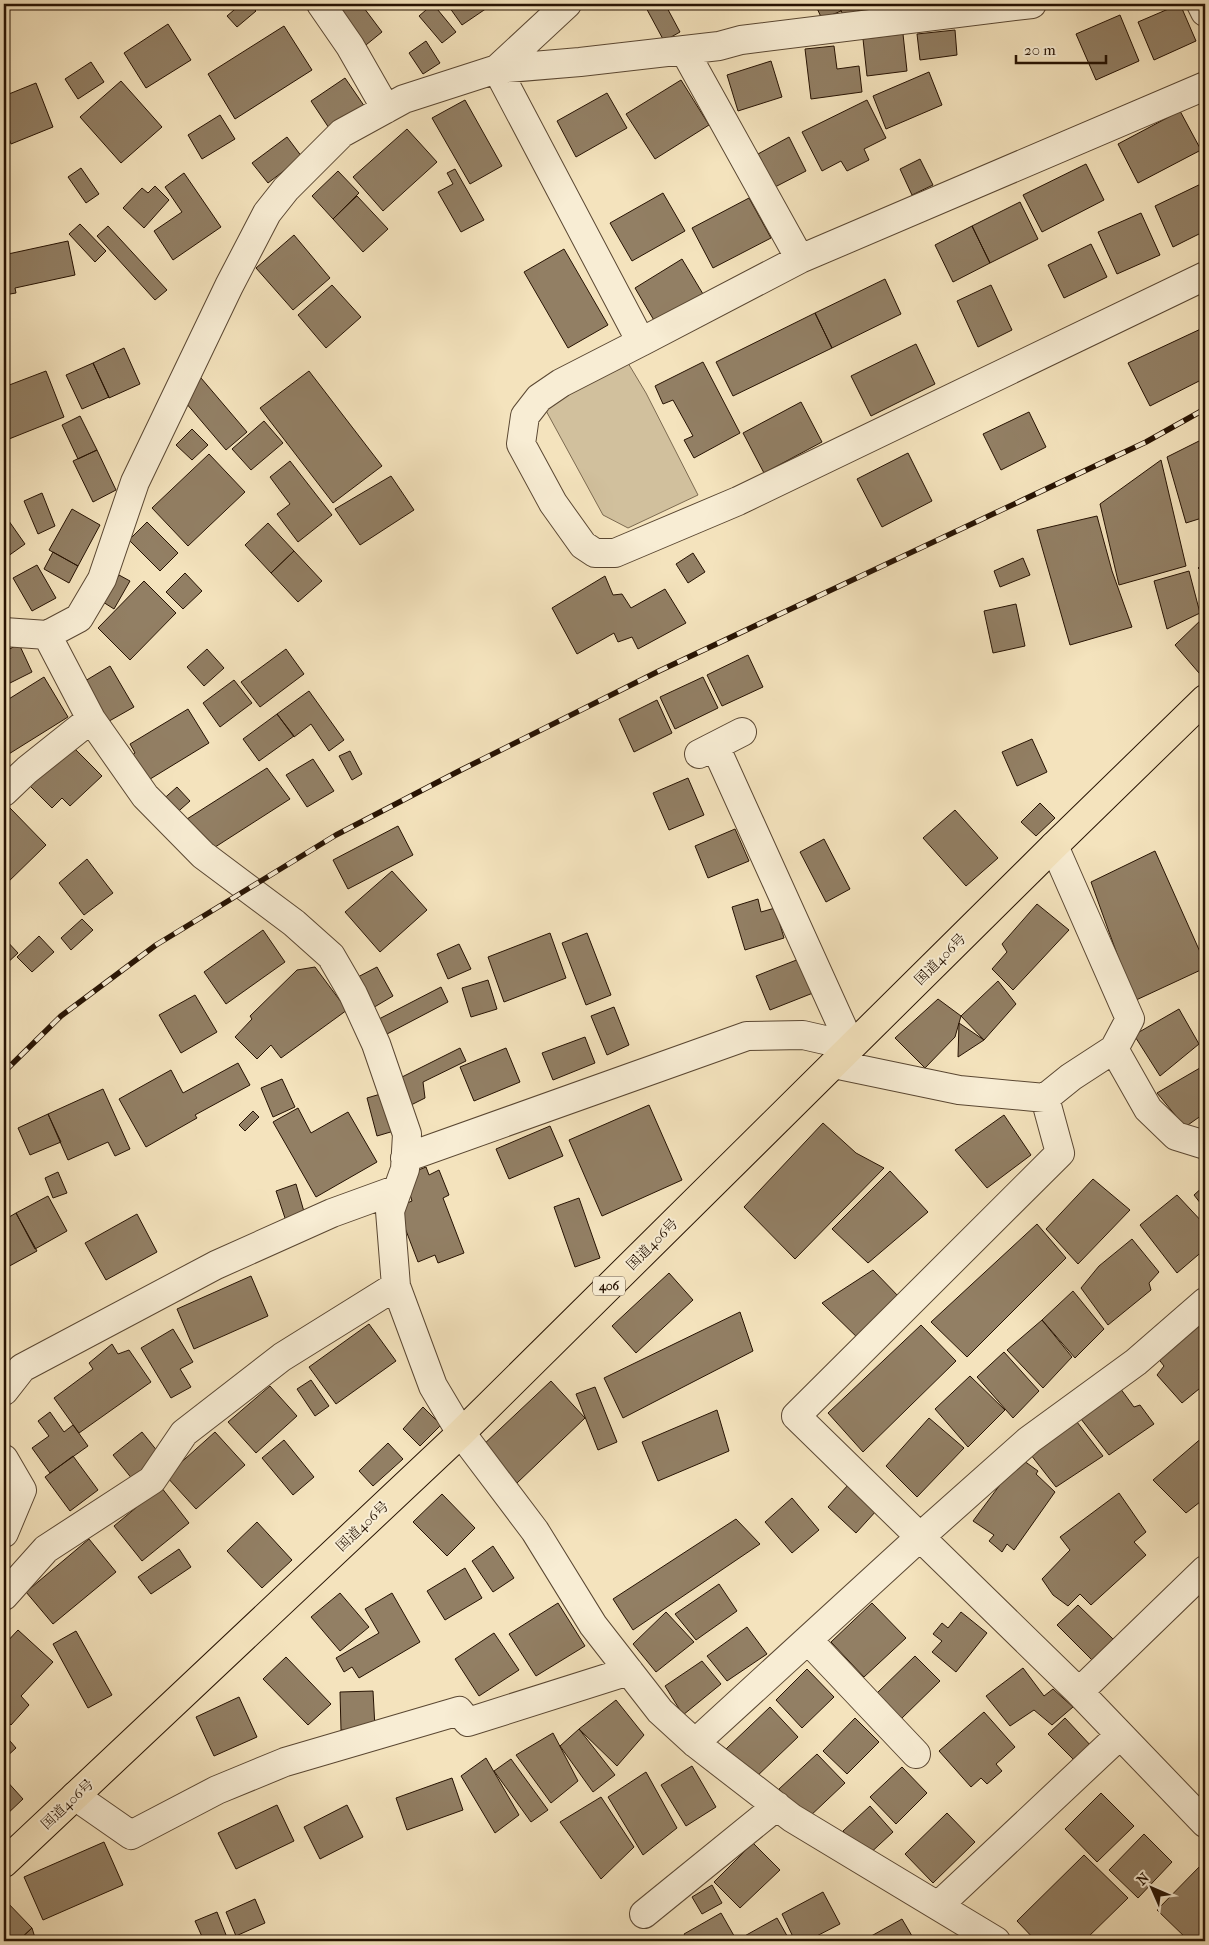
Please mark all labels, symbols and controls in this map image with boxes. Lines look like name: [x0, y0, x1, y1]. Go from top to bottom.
scale bar: [1016, 32, 1106, 64]
text: 20 m: [1024, 41, 1056, 59]
street label: 国道406号: [911, 930, 970, 989]
street label: 国道406号: [623, 1215, 682, 1274]
road number: 406: [593, 1276, 625, 1295]
street label: 国道406号: [333, 1498, 392, 1555]
street label: 国道406号: [38, 1776, 97, 1833]
north arrow: [1126, 1862, 1176, 1912]
text: N: [1133, 1869, 1153, 1889]

